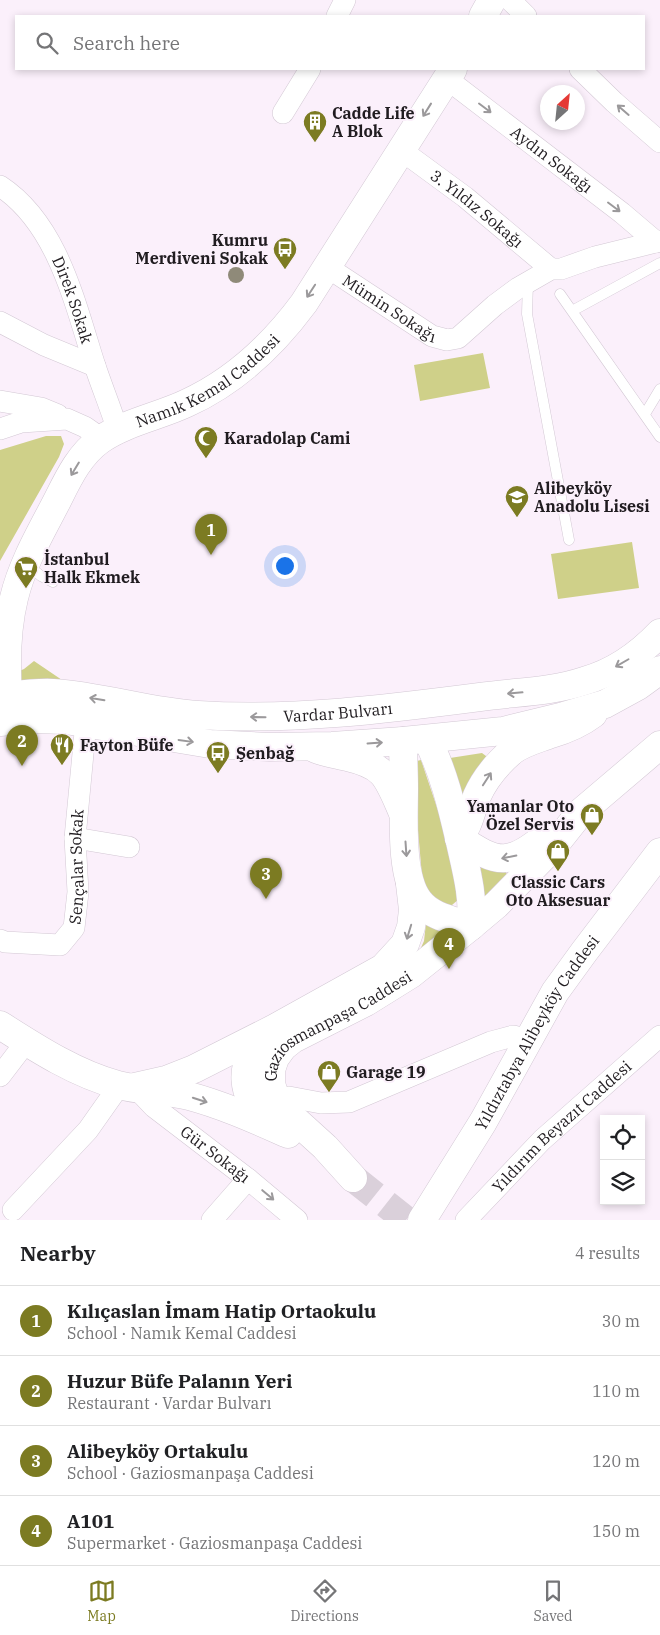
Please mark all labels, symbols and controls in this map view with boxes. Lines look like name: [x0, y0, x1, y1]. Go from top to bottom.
search box: [15, 15, 645, 70]
icon: search: [33, 29, 61, 57]
text: Search here: [73, 31, 180, 55]
north arrow: [540, 85, 585, 130]
place label: Cadde Life A Blok: [332, 103, 415, 141]
one-way arrow: [421, 103, 431, 117]
one-way arrow: [478, 103, 491, 114]
one-way arrow: [617, 104, 630, 116]
building icon: Cadde Life A Blok: [302, 109, 328, 143]
street label: Aydın Sokağı: [507, 121, 597, 197]
street label: 3. Yıldız Sokağı: [427, 165, 528, 252]
one-way arrow: [608, 201, 621, 212]
place label: Kumru Merdiveni Sokak: [135, 230, 268, 268]
bus stop icon: Kumru Merdiveni Sokak: [272, 236, 298, 270]
street label: Direk Sokak: [48, 253, 98, 346]
street label: Mümin Sokağı: [339, 270, 438, 347]
one-way arrow: [306, 284, 316, 298]
street label: Namık Kemal Caddesi: [133, 330, 284, 432]
mosque icon: Karadolap Cami: [193, 425, 219, 459]
place label: Karadolap Cami: [224, 428, 350, 448]
one-way arrow: [69, 461, 79, 475]
place label: Alibeyköy Anadolu Lisesi: [534, 478, 650, 516]
school or university icon: Alibeyköy Anadolu Lisesi: [504, 484, 530, 518]
pin: 1: [195, 514, 227, 555]
place label: İstanbul Halk Ekmek: [44, 549, 140, 587]
your location: [272, 553, 298, 579]
supermarket icon: İstanbul Halk Ekmek: [13, 555, 39, 589]
one-way arrow: [615, 659, 630, 669]
one-way arrow: [507, 688, 523, 698]
one-way arrow: [89, 693, 105, 703]
street label: Vardar Bulvarı: [283, 698, 393, 726]
one-way arrow: [250, 712, 266, 722]
pin: 2: [6, 725, 38, 766]
restaurant icon: Fayton Büfe: [49, 732, 75, 766]
place label: Fayton Büfe: [80, 735, 174, 755]
one-way arrow: [177, 736, 193, 746]
one-way arrow: [366, 738, 382, 748]
bus stop icon: Şenbağ: [205, 740, 231, 774]
place label: Şenbağ: [236, 743, 294, 763]
one-way arrow: [482, 772, 492, 786]
place label: Yamanlar Oto Özel Servis: [466, 796, 574, 834]
shop icon: Yamanlar Oto Özel Servis: [579, 802, 605, 836]
street label: Sençalar Sokak: [64, 808, 88, 925]
shop icon: Classic Cars Oto Aksesuar: [545, 838, 571, 872]
one-way arrow: [401, 841, 410, 857]
one-way arrow: [502, 853, 518, 862]
pin: 3: [250, 858, 282, 899]
place label: Classic Cars Oto Aksesuar: [506, 872, 611, 910]
one-way arrow: [404, 923, 413, 939]
pin: 4: [433, 928, 465, 969]
street label: Yıldıztabya Alibeyköy Caddesi: [470, 931, 603, 1134]
street label: Gaziosmanpaşa Caddesi: [261, 966, 415, 1081]
street label: Yıldırım Beyazıt Caddesi: [488, 1056, 635, 1196]
shop icon: Garage 19: [316, 1059, 342, 1093]
place label: Garage 19: [346, 1062, 426, 1082]
one-way arrow: [192, 1096, 207, 1105]
map controls: [600, 1115, 645, 1205]
button: locate: [600, 1115, 645, 1160]
street label: Gür Sokağı: [177, 1121, 254, 1187]
button: layers: [600, 1160, 645, 1205]
one-way arrow: [261, 1190, 274, 1201]
text: Nearby: [20, 1239, 96, 1267]
text: 4 results: [575, 1243, 640, 1263]
text: Kılıçaslan İmam Hatip Ortaokulu: [67, 1299, 376, 1323]
text: 1: [31, 1311, 41, 1331]
text: 30 m: [602, 1311, 640, 1331]
text: School · Namık Kemal Caddesi: [67, 1323, 297, 1343]
text: Huzur Büfe Palanın Yeri: [67, 1369, 292, 1393]
text: 2: [31, 1381, 41, 1401]
text: 110 m: [592, 1381, 640, 1401]
text: Restaurant · Vardar Bulvarı: [67, 1393, 271, 1413]
text: Alibeyköy Ortakulu: [67, 1439, 248, 1463]
text: 3: [31, 1451, 41, 1471]
text: 120 m: [592, 1451, 640, 1471]
text: School · Gaziosmanpaşa Caddesi: [67, 1463, 314, 1483]
text: A101: [67, 1509, 114, 1533]
text: 4: [31, 1521, 41, 1541]
text: 150 m: [592, 1521, 640, 1541]
text: Supermarket · Gaziosmanpaşa Caddesi: [67, 1533, 362, 1553]
tab: Map: [87, 1577, 116, 1625]
tab: Directions: [290, 1577, 359, 1625]
tab: Saved: [533, 1577, 573, 1625]

